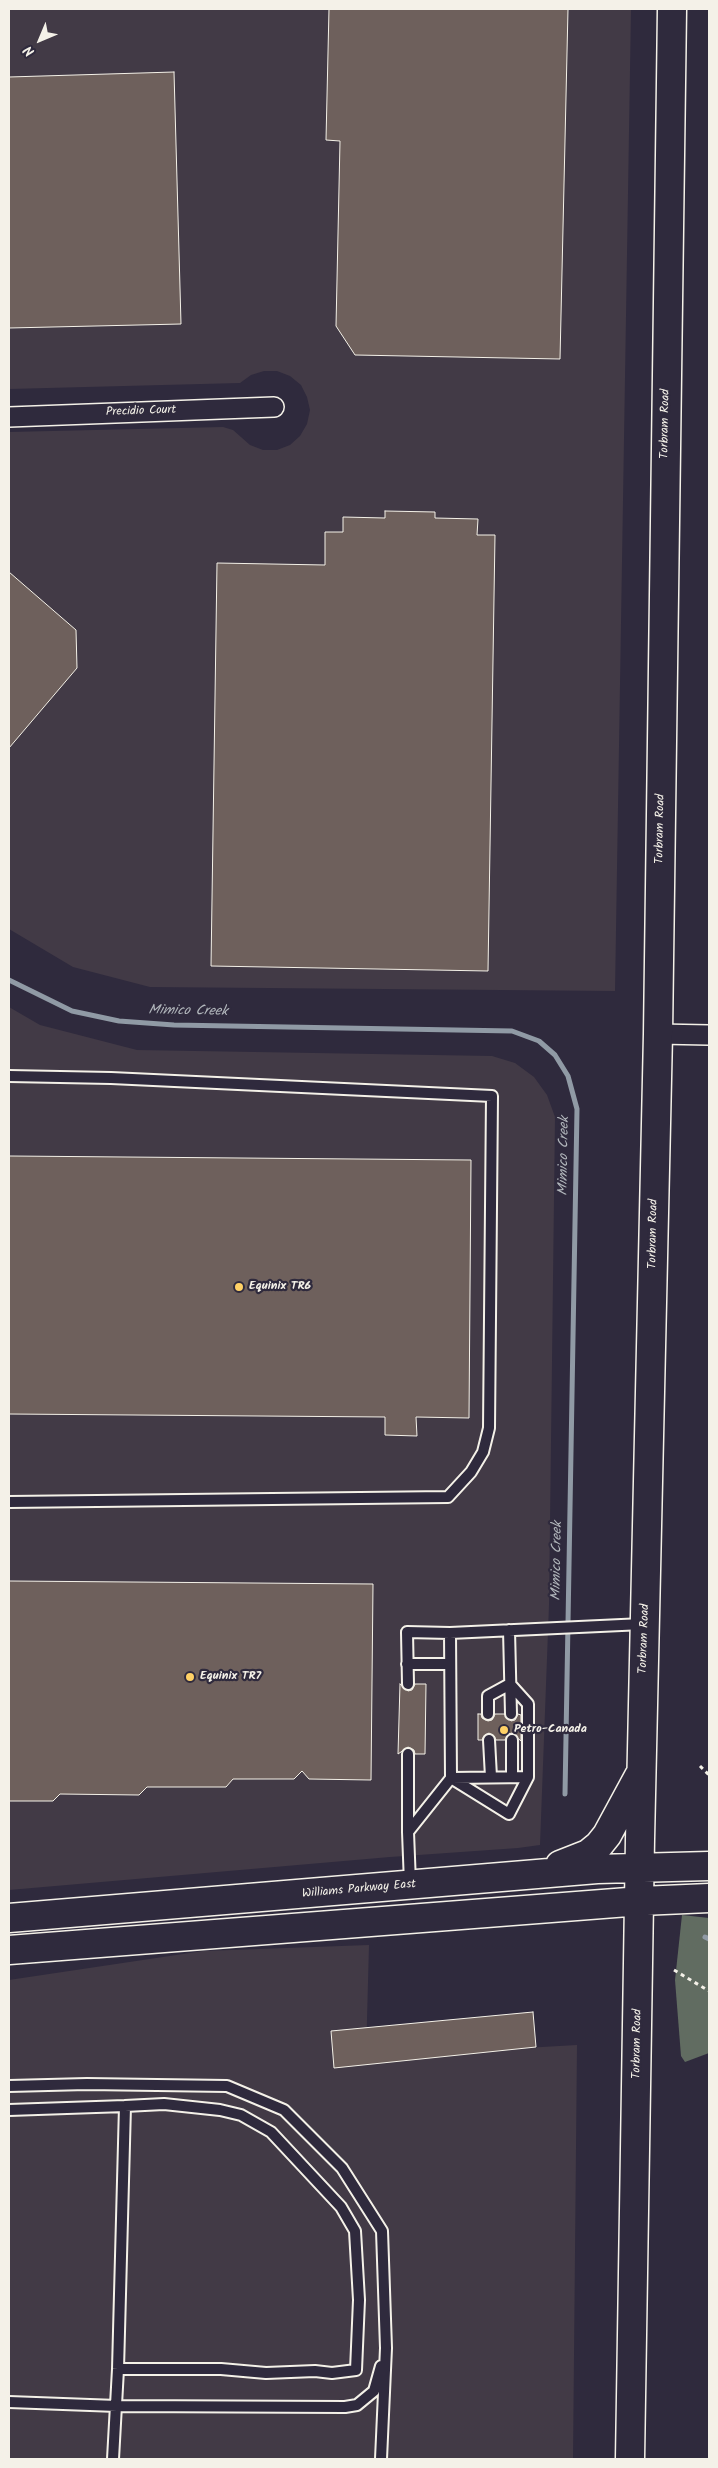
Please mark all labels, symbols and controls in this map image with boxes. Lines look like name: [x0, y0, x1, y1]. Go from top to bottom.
north arrow: [15, 15, 65, 65]
text: N: [18, 40, 40, 62]
street label: Torbram Road: [658, 389, 674, 459]
street label: Precidio Court: [106, 404, 176, 420]
street label: Torbram Road: [653, 794, 669, 864]
water label: Mimico Creek: [148, 1003, 228, 1021]
water label: Mimico Creek: [556, 1116, 574, 1196]
street label: Torbram Road: [646, 1199, 662, 1269]
place label: Equinix TR6: [249, 1280, 311, 1294]
marker: Equinix TR6: [233, 1281, 245, 1293]
water label: Mimico Creek: [549, 1521, 567, 1601]
street label: Torbram Road: [637, 1604, 653, 1674]
place label: Equinix TR7: [200, 1670, 261, 1684]
marker: Equinix TR7: [184, 1671, 196, 1683]
place label: Petro-Canada: [514, 1723, 587, 1737]
marker: Petro-Canada: [498, 1724, 510, 1736]
street label: Williams Parkway East: [301, 1878, 417, 1902]
street label: Torbram Road: [630, 2009, 646, 2079]

